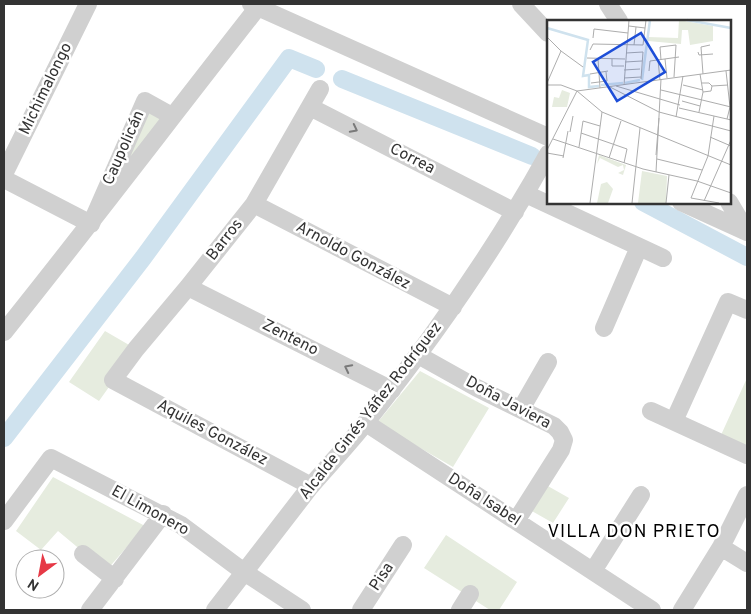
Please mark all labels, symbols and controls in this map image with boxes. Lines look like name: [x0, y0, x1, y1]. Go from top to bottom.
inset map: [547, 20, 731, 204]
street label: Michimalongo: [15, 40, 77, 138]
street label: Caupolicán: [99, 107, 149, 189]
one-way arrow: [349, 123, 358, 133]
street label: Correa: [386, 139, 438, 179]
street label: Barros: [202, 215, 248, 265]
street label: Arnoldo González: [292, 217, 414, 295]
street label: Zenteno: [259, 315, 322, 361]
street label: Alcalde Ginés Yáñez Rodríguez: [295, 318, 447, 504]
one-way arrow: [344, 364, 353, 374]
street label: Doña Javiera: [462, 372, 554, 434]
street label: Aquiles González: [153, 395, 271, 471]
street label: Doña Isabel: [444, 469, 524, 531]
street label: El Limonero: [108, 481, 192, 541]
district label: VILLA DON PRIETO: [547, 521, 721, 544]
north arrow: [15, 549, 65, 599]
street label: Pisa: [365, 559, 399, 595]
text: N: [25, 574, 43, 594]

